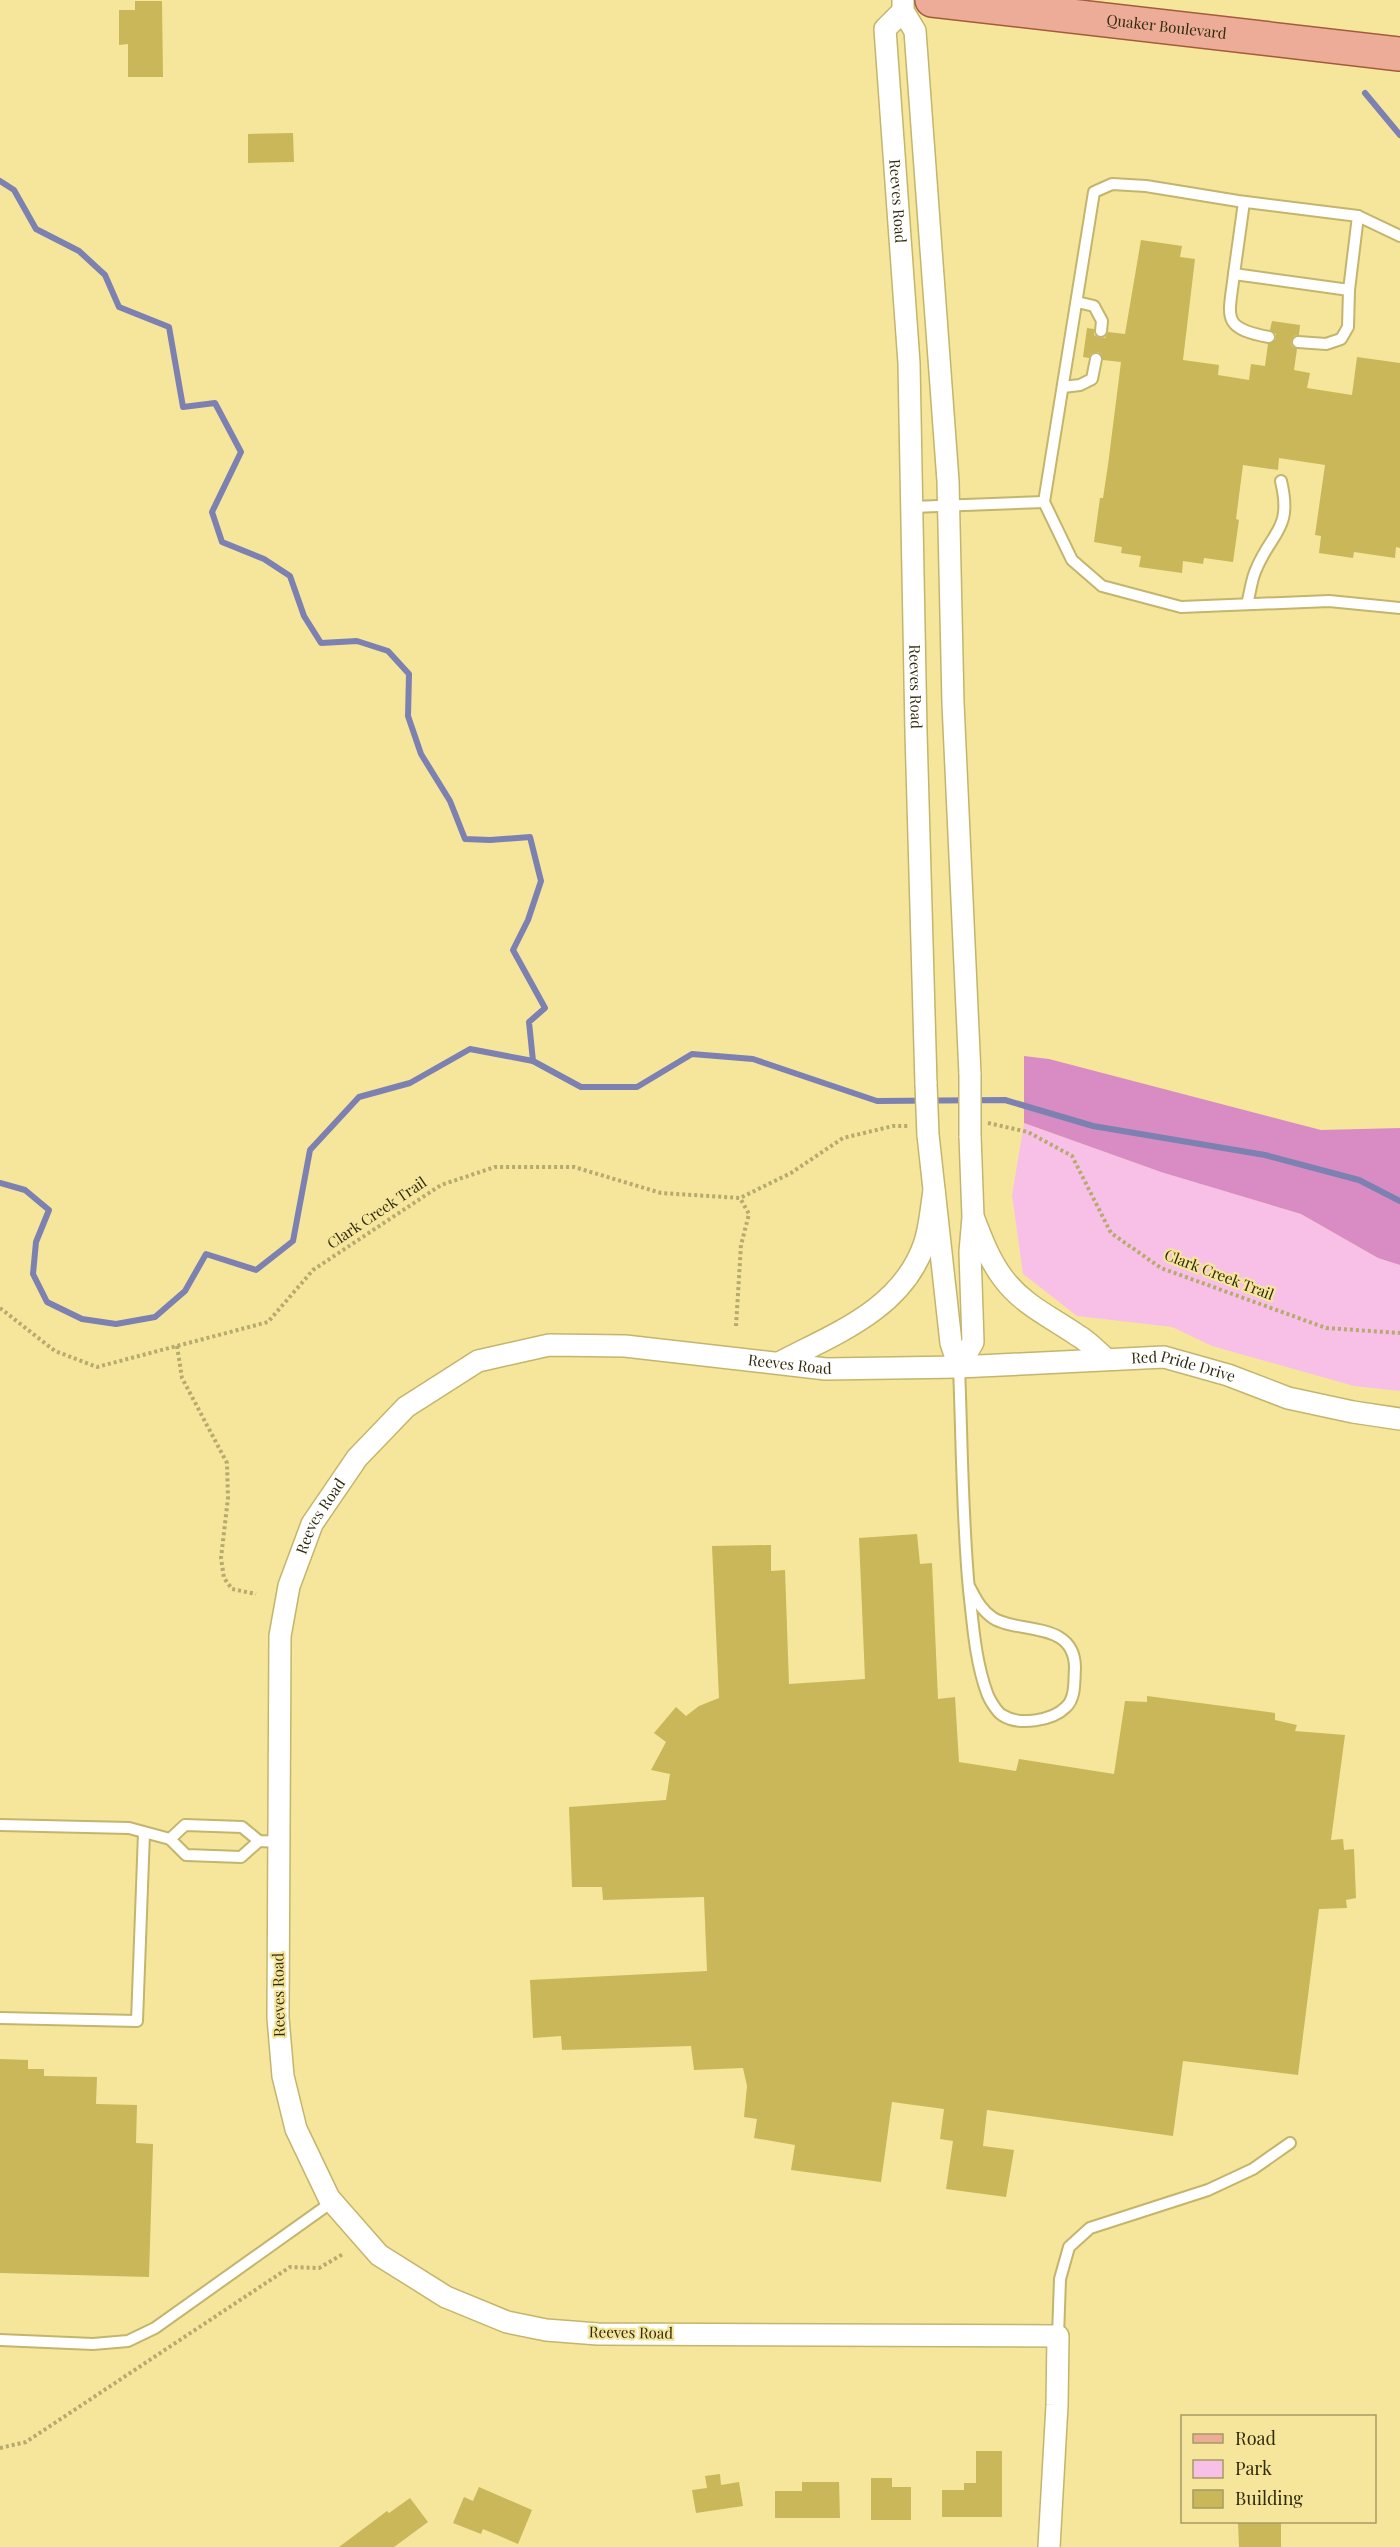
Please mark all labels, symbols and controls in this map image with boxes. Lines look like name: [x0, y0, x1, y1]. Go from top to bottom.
street label: Quaker Boulevard: [1105, 9, 1228, 43]
street label: Reeves Road: [885, 158, 911, 244]
street label: Reeves Road: [905, 644, 927, 729]
street label: Clark Creek Trail: [323, 1172, 430, 1253]
street label: Clark Creek Trail: [1162, 1244, 1277, 1304]
street label: Red Pride Drive: [1131, 1346, 1239, 1386]
street label: Reeves Road: [747, 1349, 832, 1378]
street label: Reeves Road: [291, 1474, 349, 1557]
street label: Reeves Road: [267, 1952, 289, 2037]
street label: Reeves Road: [589, 2321, 674, 2343]
legend: [1181, 2415, 1376, 2523]
text: Road: [1235, 2426, 1276, 2450]
text: Park: [1235, 2456, 1272, 2480]
text: Building: [1235, 2486, 1303, 2510]

